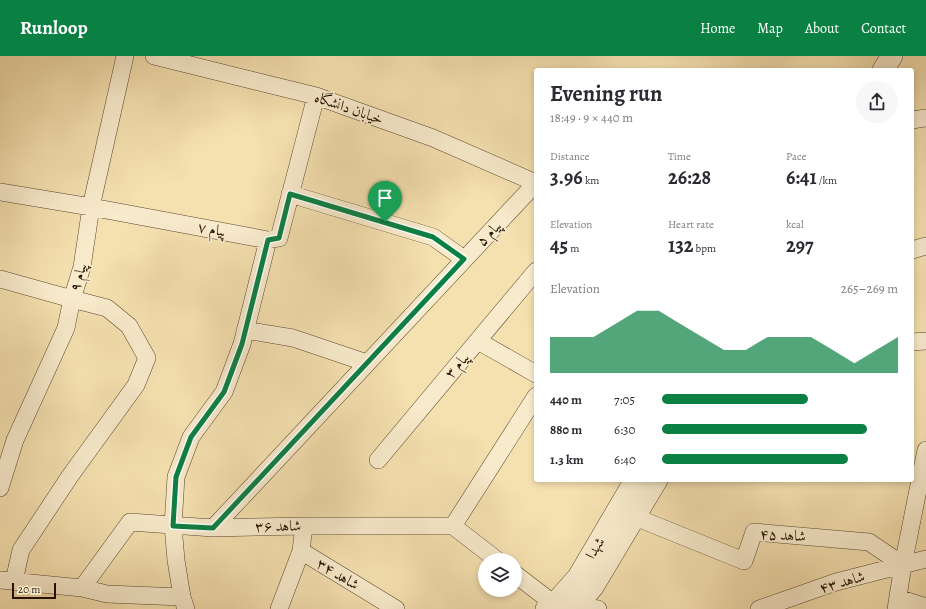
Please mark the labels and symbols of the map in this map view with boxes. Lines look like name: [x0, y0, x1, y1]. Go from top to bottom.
street label: خیابان دانشگاه: [312, 87, 386, 129]
pin: [368, 181, 402, 222]
street label: پیام ۵: [472, 216, 508, 252]
street label: پیام ۷: [196, 217, 228, 244]
street label: پیام ۹: [65, 260, 94, 294]
street label: پیام ۳: [440, 348, 476, 384]
street label: شاهد ۳۶: [255, 516, 301, 536]
street label: شاهد ۴۵: [759, 524, 807, 546]
street label: شهدا: [581, 533, 609, 563]
street label: شاهد ۳۴: [313, 553, 363, 595]
street label: شاهد ۴۳: [817, 566, 867, 598]
scale bar: [12, 581, 56, 600]

